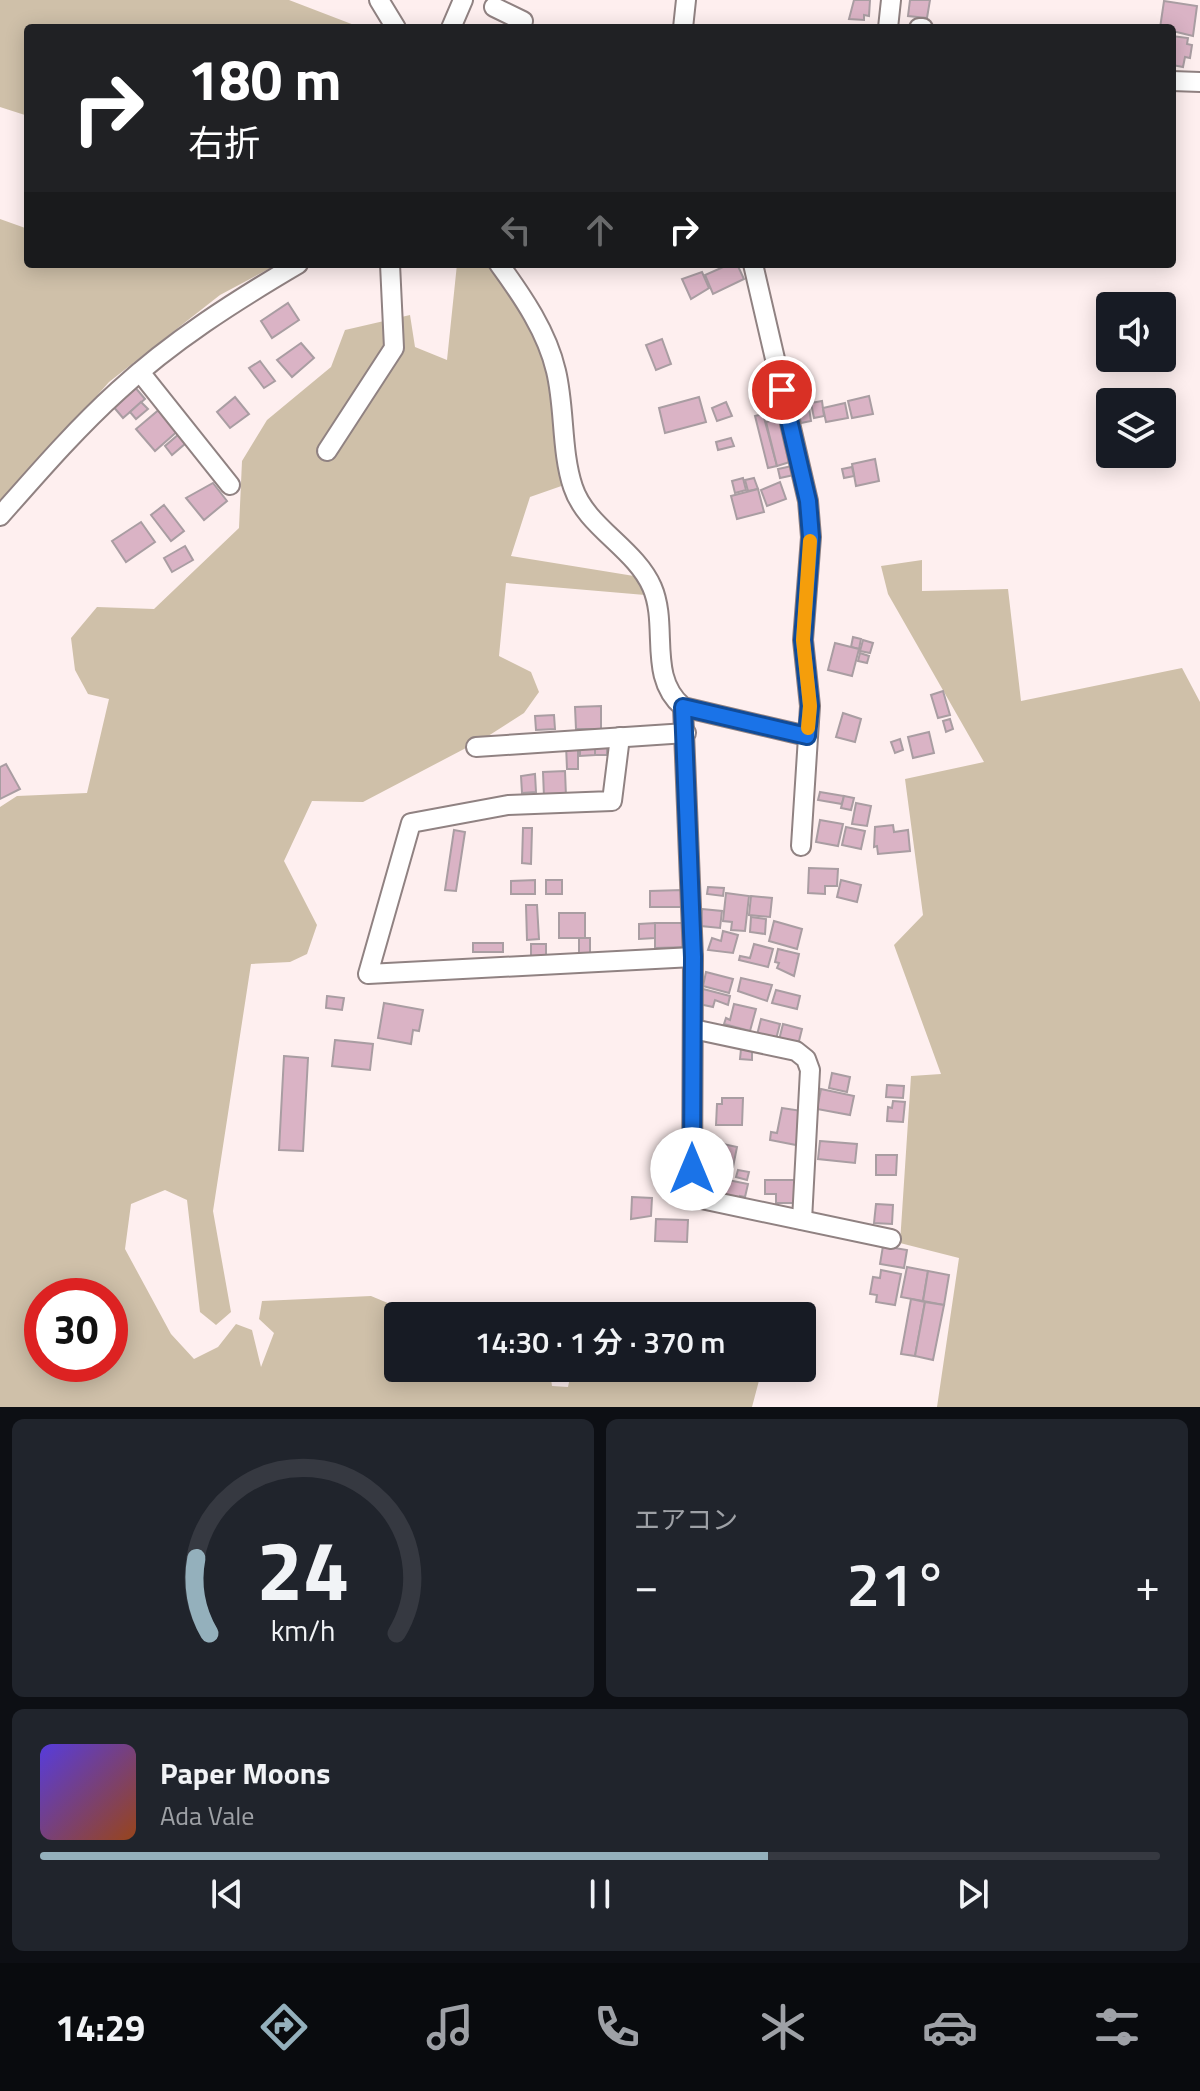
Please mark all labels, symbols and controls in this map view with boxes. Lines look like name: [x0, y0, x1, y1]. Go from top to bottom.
text: 180 m: [188, 37, 341, 122]
icon: right: [56, 56, 160, 160]
text: 右折: [188, 115, 260, 170]
icon: left: [494, 208, 538, 252]
icon: ahead: [578, 208, 622, 252]
icon: right: [662, 208, 706, 252]
map controls: [1096, 292, 1176, 468]
button: sound: [1096, 292, 1176, 372]
pin: [748, 356, 816, 424]
icon: arrive: [760, 368, 804, 412]
button: layers: [1096, 388, 1176, 468]
position arrow: [650, 1127, 734, 1211]
speed limit sign: 30: [24, 1278, 128, 1382]
text: 14:30 · 1 分 · 370 m: [475, 1319, 725, 1365]
text: エアコン: [634, 1500, 738, 1539]
text: 24: [256, 1506, 350, 1632]
text: 21°: [847, 1538, 947, 1629]
text: −: [634, 1551, 659, 1618]
text: +: [1135, 1551, 1160, 1618]
text: km/h: [271, 1609, 335, 1652]
text: Paper Moons: [160, 1750, 330, 1796]
text: Ada Vale: [160, 1796, 254, 1835]
icon: previous: [205, 1872, 249, 1916]
icon: pause: [578, 1872, 622, 1916]
icon: next: [951, 1872, 995, 1916]
icon: directions: [256, 1999, 312, 2055]
icon: music: [422, 1999, 478, 2055]
icon: phone: [589, 1999, 645, 2055]
icon: climate: [755, 1999, 811, 2055]
icon: car: [922, 1999, 978, 2055]
icon: filters: [1089, 1999, 1145, 2055]
text: 14:29: [55, 2000, 145, 2055]

